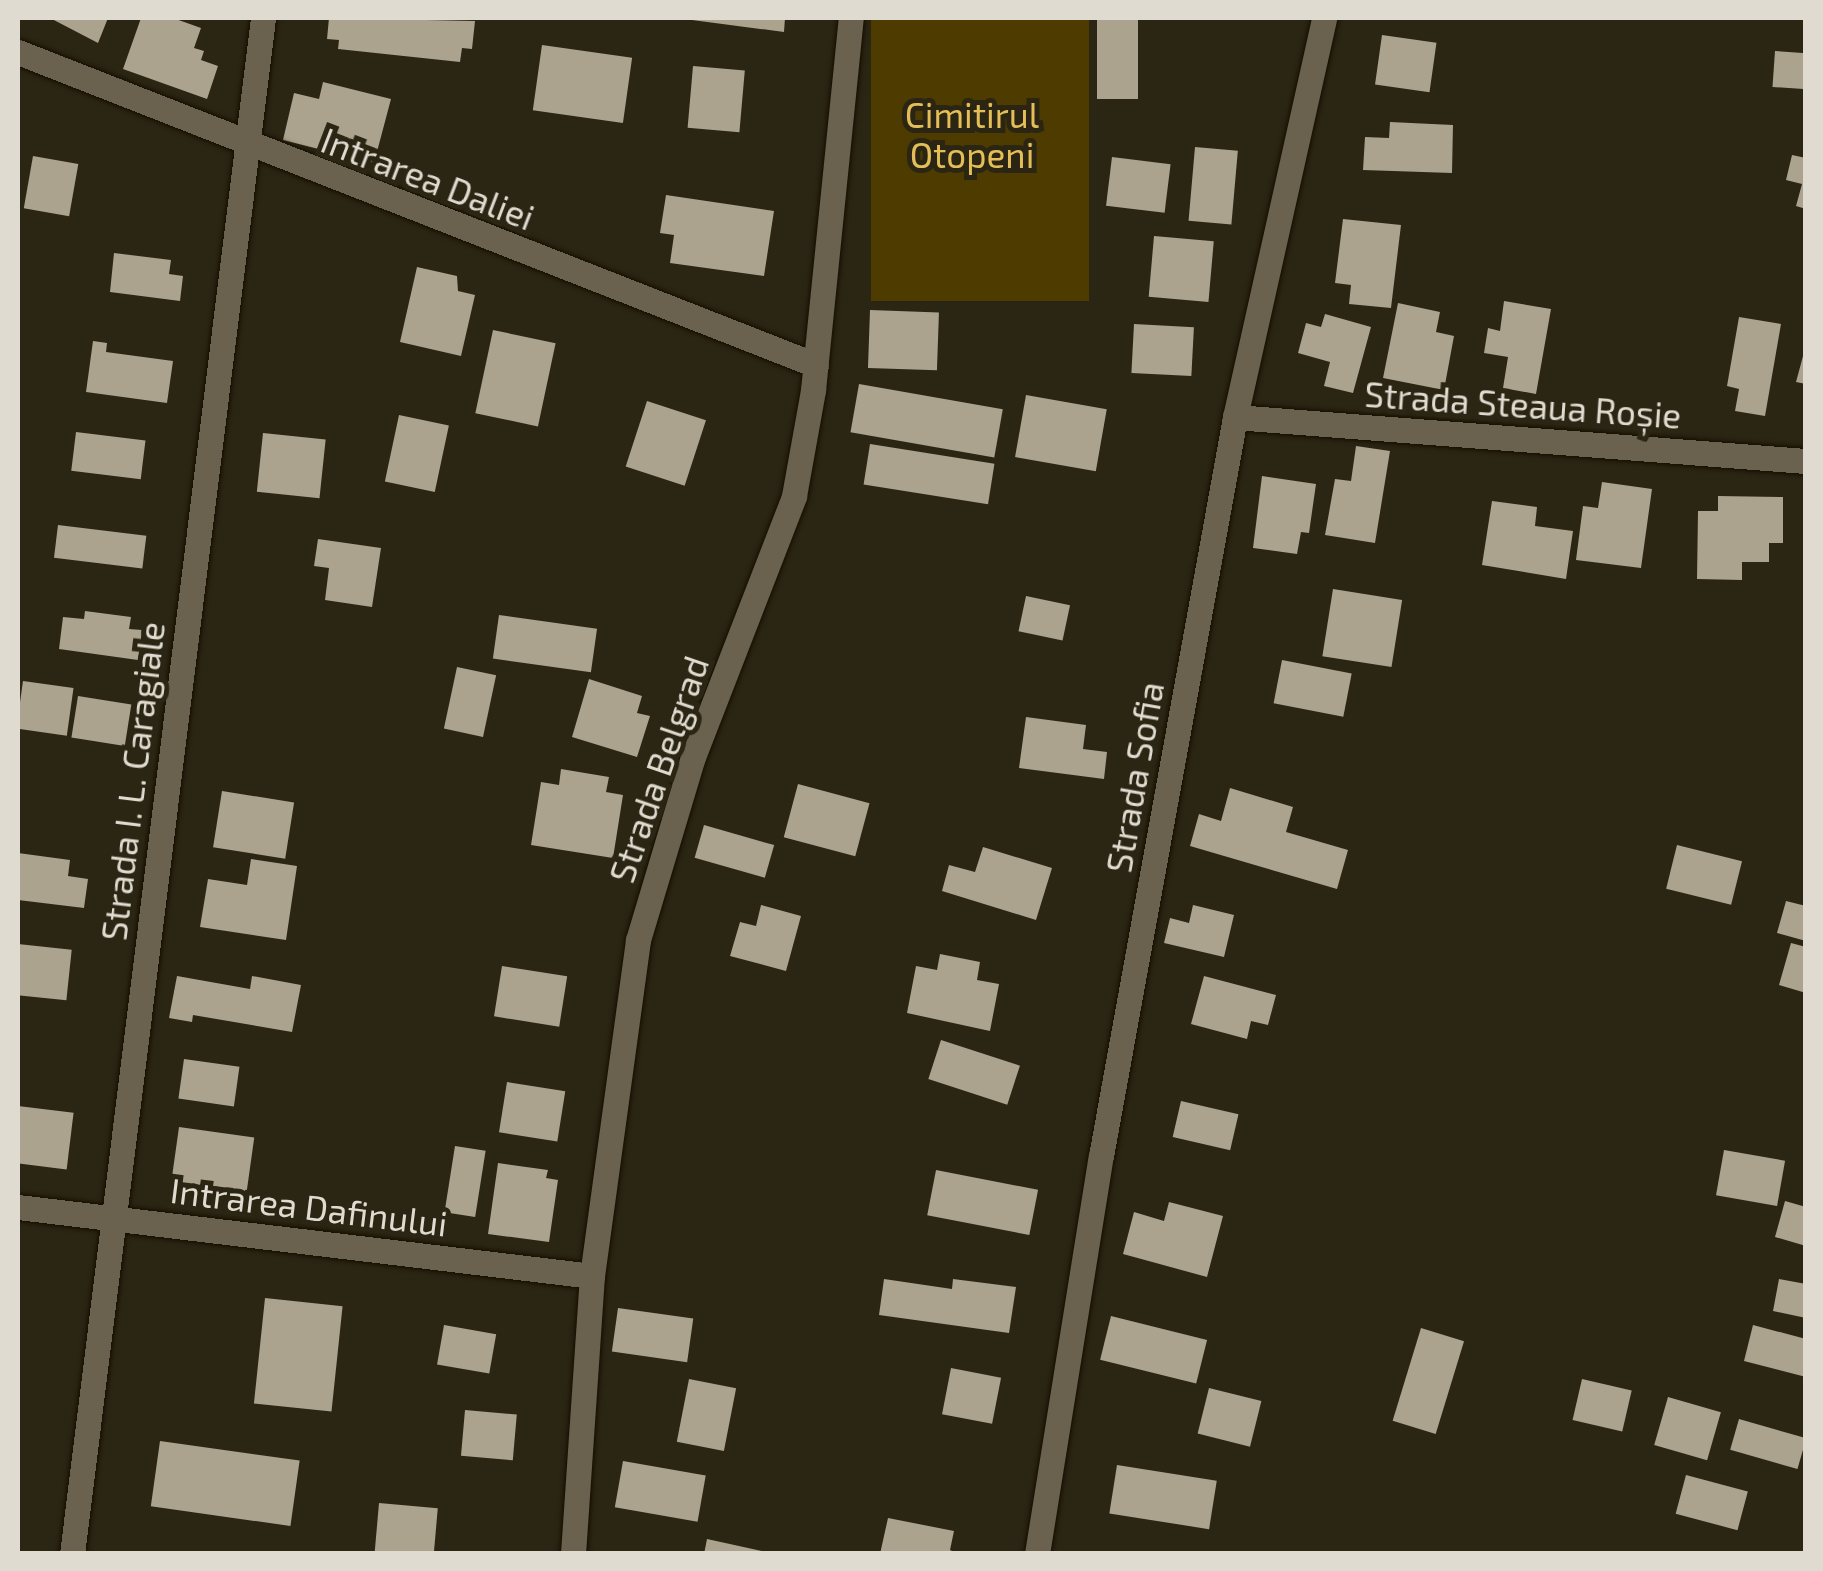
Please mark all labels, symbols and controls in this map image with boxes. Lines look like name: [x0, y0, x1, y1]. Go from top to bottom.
park label: Cimitirul Otopeni: [905, 93, 1039, 175]
street label: Intrarea Daliei: [316, 118, 540, 238]
street label: Strada Steaua Roșie: [1363, 372, 1683, 436]
street label: Strada I. L. Caragiale: [92, 619, 172, 943]
street label: Strada Belgrad: [600, 650, 716, 888]
street label: Strada Sofia: [1097, 678, 1171, 876]
street label: Intrarea Dafinului: [168, 1168, 450, 1244]

